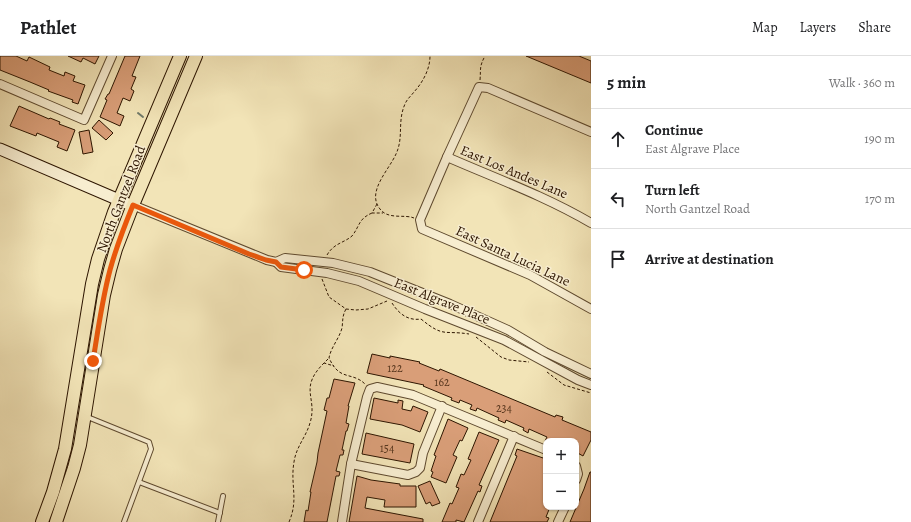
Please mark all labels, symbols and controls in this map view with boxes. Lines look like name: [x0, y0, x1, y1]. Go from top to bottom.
text: Pathlet: [20, 15, 76, 41]
text: Map: [752, 18, 778, 37]
text: Layers: [800, 18, 836, 37]
text: Share: [858, 18, 891, 37]
text: 5 min: [607, 71, 646, 94]
text: Walk · 360 m: [829, 74, 895, 91]
text: Continue: [645, 120, 703, 140]
icon: ahead: [607, 128, 629, 150]
text: 190 m: [864, 130, 895, 147]
text: East Algrave Place: [645, 140, 740, 157]
street label: East Los Andes Lane: [457, 141, 571, 203]
street label: North Gantzel Road: [92, 142, 150, 255]
text: Turn left: [645, 180, 700, 200]
icon: left: [607, 188, 629, 210]
text: 170 m: [865, 190, 895, 207]
text: North Gantzel Road: [645, 200, 750, 217]
street label: East Santa Lucia Lane: [453, 221, 573, 291]
icon: arrive: [607, 248, 629, 270]
text: Arrive at destination: [645, 249, 774, 269]
route start: [295, 261, 313, 279]
street label: East Algrave Place: [391, 273, 493, 329]
route end: [84, 352, 102, 370]
house number: 122: [387, 360, 403, 376]
house number: 162: [434, 374, 450, 390]
house number: 234: [496, 400, 513, 416]
map controls: [543, 438, 579, 510]
button: +: [543, 438, 579, 474]
house number: 154: [380, 440, 395, 456]
button: −: [543, 474, 579, 510]

